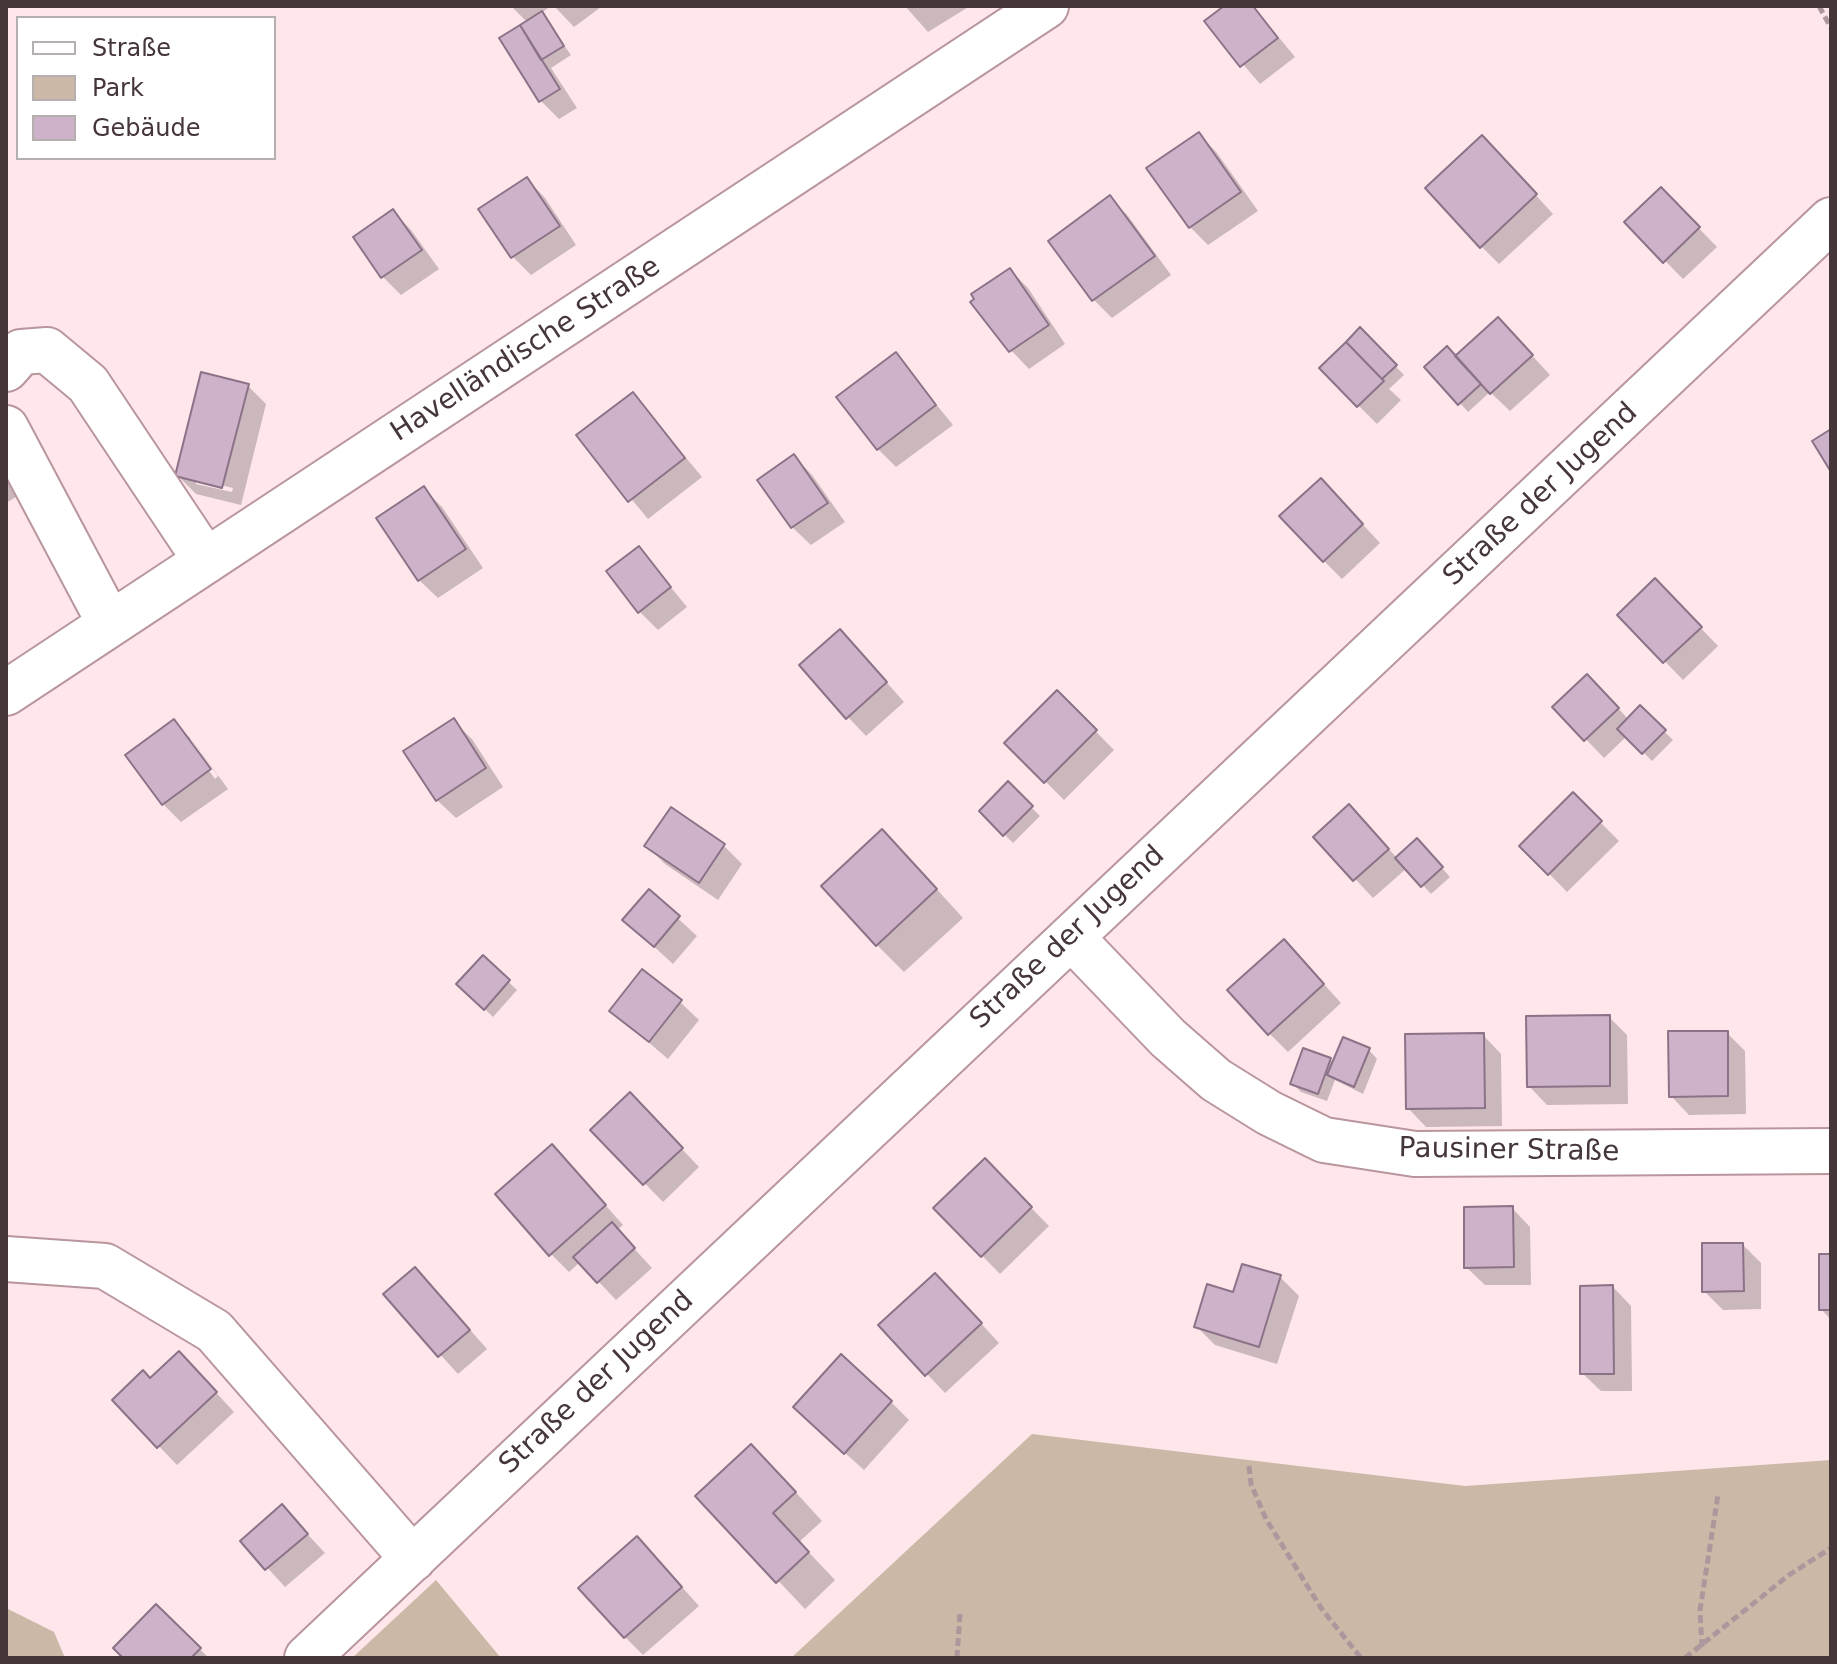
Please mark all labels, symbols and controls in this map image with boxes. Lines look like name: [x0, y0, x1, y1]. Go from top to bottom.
legend: [16, 16, 276, 160]
text: Straße: [92, 34, 171, 62]
text: Park: [92, 74, 144, 102]
text: Gebäude: [92, 114, 201, 142]
street label: Havelländische Straße: [385, 250, 667, 450]
street label: Straße der Jugend: [1437, 396, 1645, 594]
street label: Straße der Jugend: [964, 839, 1172, 1037]
street label: Pausiner Straße: [1398, 1132, 1620, 1170]
street label: Straße der Jugend: [493, 1284, 701, 1482]

